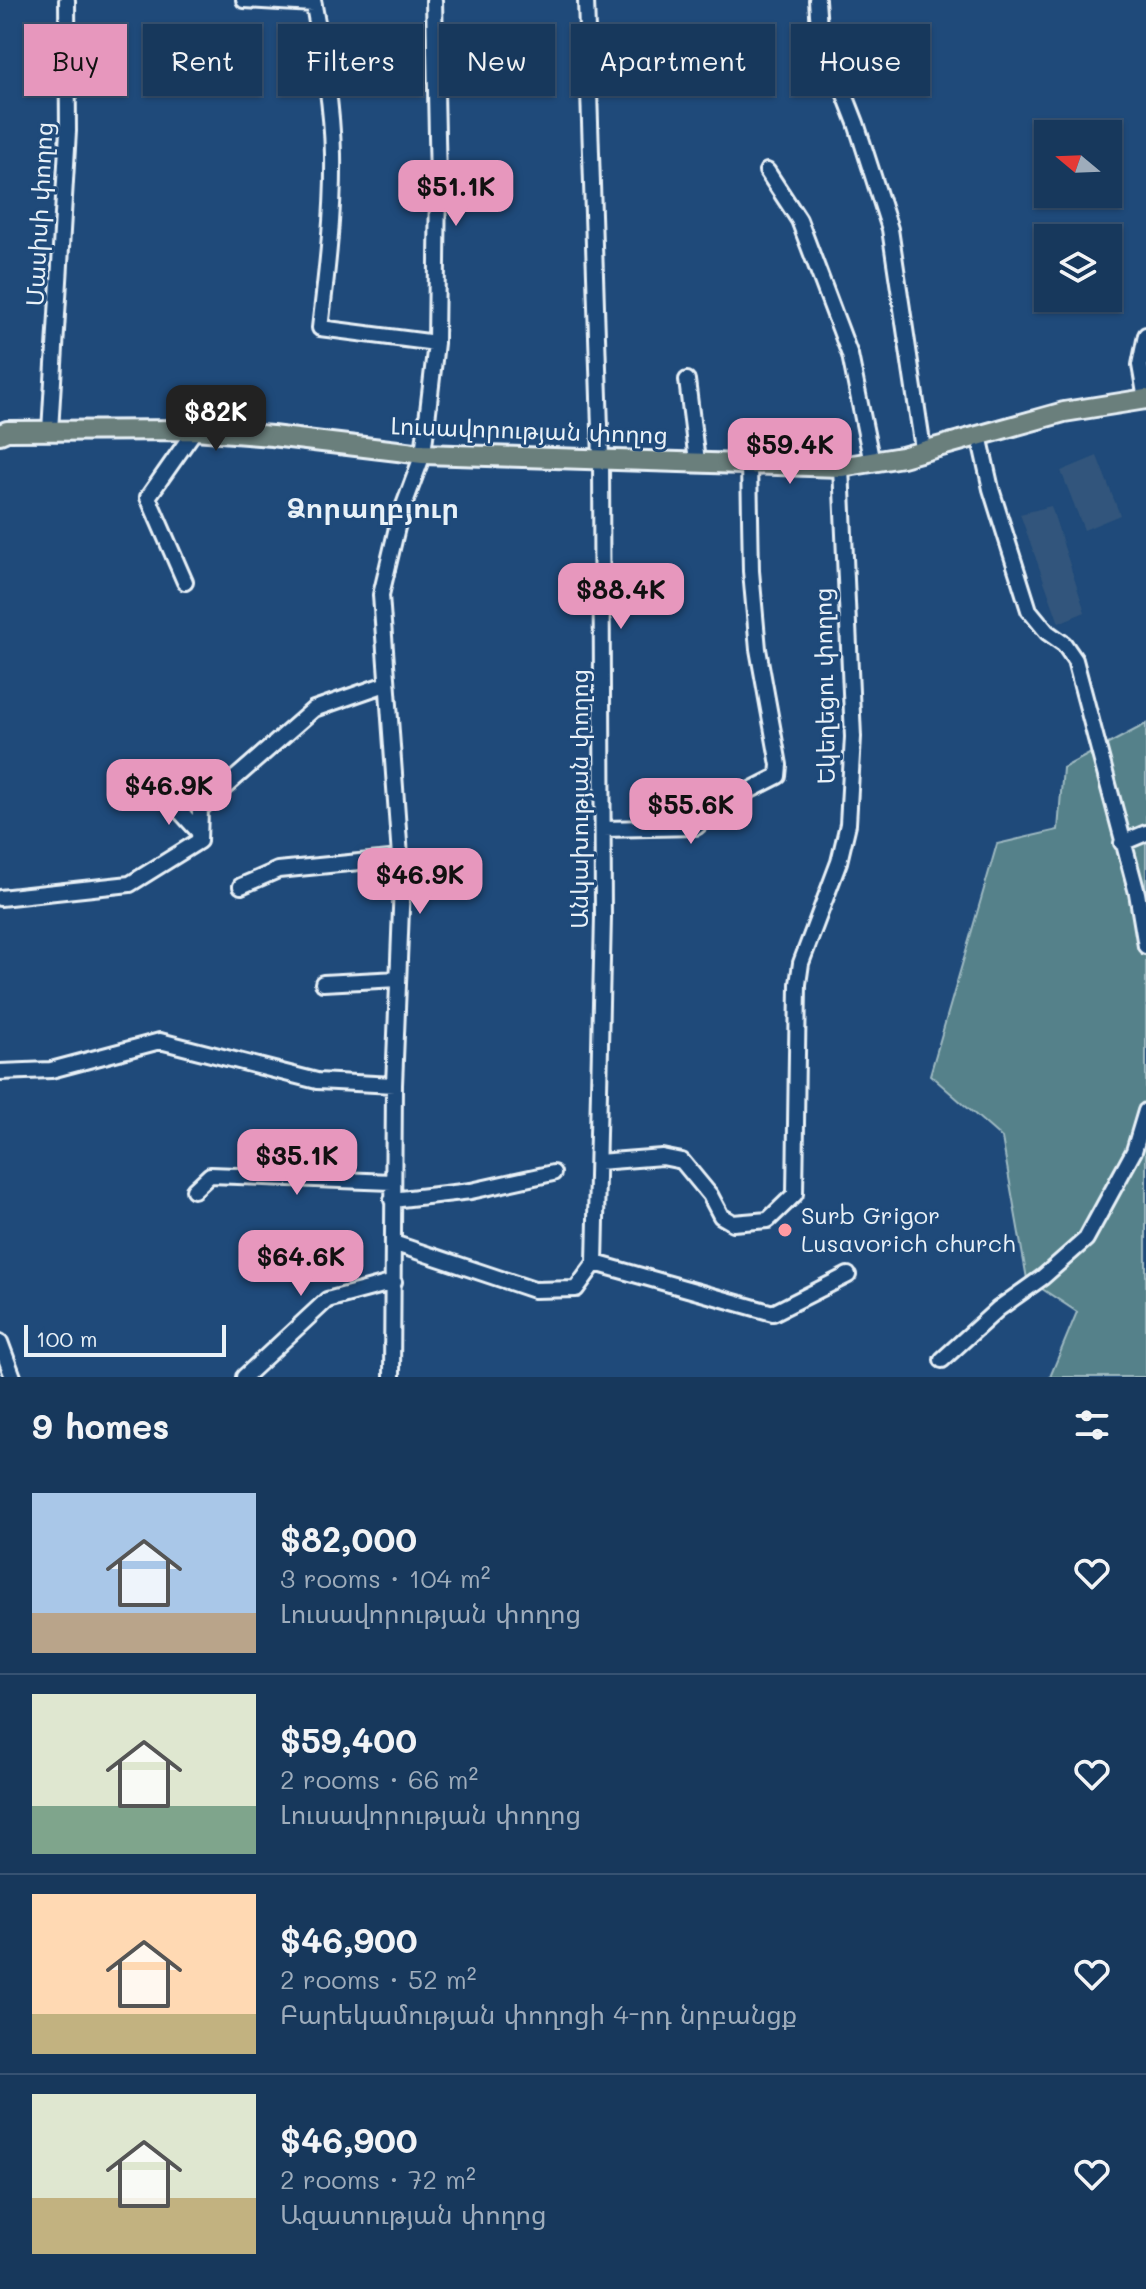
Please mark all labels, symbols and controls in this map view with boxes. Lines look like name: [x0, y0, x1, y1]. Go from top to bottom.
chip: Buy: [24, 24, 127, 96]
chip: Rent: [143, 24, 262, 96]
chip: Filters: [278, 24, 423, 96]
chip: New: [439, 24, 555, 96]
chip: Apartment: [571, 24, 775, 96]
chip: House: [791, 24, 930, 96]
north arrow: [1034, 120, 1122, 208]
map controls: [1034, 120, 1122, 312]
street label: Մասիսի փողոց: [18, 121, 59, 307]
pin: $51.1K: [391, 160, 521, 228]
text: $51.1K: [416, 169, 496, 203]
button: layers: [1034, 224, 1122, 312]
pin: $82K: [169, 385, 263, 453]
text: $82K: [184, 394, 248, 428]
street label: Լուսավորության փողոց: [390, 409, 668, 450]
pin: $59.4K: [725, 418, 855, 486]
text: $59.4K: [746, 427, 834, 461]
district label: Ձորաղբյուր: [287, 489, 459, 525]
pin: $88.4K: [556, 563, 686, 631]
text: $88.4K: [576, 572, 666, 606]
street label: Եկեղեցու փողոց: [806, 587, 841, 785]
street label: Անկախության փողոց: [563, 669, 594, 929]
pin: $46.9K: [104, 759, 234, 827]
text: $46.9K: [124, 768, 214, 802]
pin: $55.6K: [626, 778, 756, 846]
text: $55.6K: [647, 787, 735, 821]
pin: $46.9K: [355, 848, 485, 916]
text: $46.9K: [375, 857, 465, 891]
pin: $35.1K: [232, 1129, 362, 1197]
text: $35.1K: [255, 1138, 339, 1172]
place label: Surb Grigor Lusavorich church: [801, 1199, 1016, 1258]
marker: Surb Grigor Lusavorich church: [776, 1221, 794, 1239]
pin: $64.6K: [236, 1230, 366, 1298]
text: $64.6K: [256, 1239, 346, 1273]
scale bar: [24, 1321, 226, 1357]
text: 100 m: [36, 1324, 98, 1353]
text: 9 homes: [32, 1403, 169, 1448]
icon: filters: [1070, 1403, 1114, 1447]
text: $82,000: [280, 1516, 417, 1561]
icon: home: [96, 1525, 192, 1621]
icon: heart: [1070, 1551, 1114, 1595]
text: 3 rooms · 104 m²: [280, 1561, 491, 1595]
text: Լուսավորության փողոց: [280, 1596, 581, 1630]
text: $59,400: [280, 1717, 417, 1762]
icon: home: [96, 1726, 192, 1822]
icon: heart: [1070, 1752, 1114, 1796]
text: 2 rooms · 66 m²: [280, 1762, 478, 1796]
text: Լուսավորության փողոց: [280, 1797, 581, 1831]
text: $46,900: [280, 1917, 418, 1962]
icon: home: [96, 1926, 192, 2022]
icon: heart: [1070, 1952, 1114, 1996]
text: 2 rooms · 52 m²: [280, 1962, 477, 1996]
text: Բարեկամության փողոցի 4-րդ նրբանցք: [280, 1997, 797, 2031]
text: $46,900: [280, 2117, 418, 2162]
icon: home: [96, 2126, 192, 2222]
icon: heart: [1070, 2152, 1114, 2196]
text: 2 rooms · 72 m²: [280, 2162, 476, 2196]
text: Ազատության փողոց: [280, 2197, 547, 2231]

